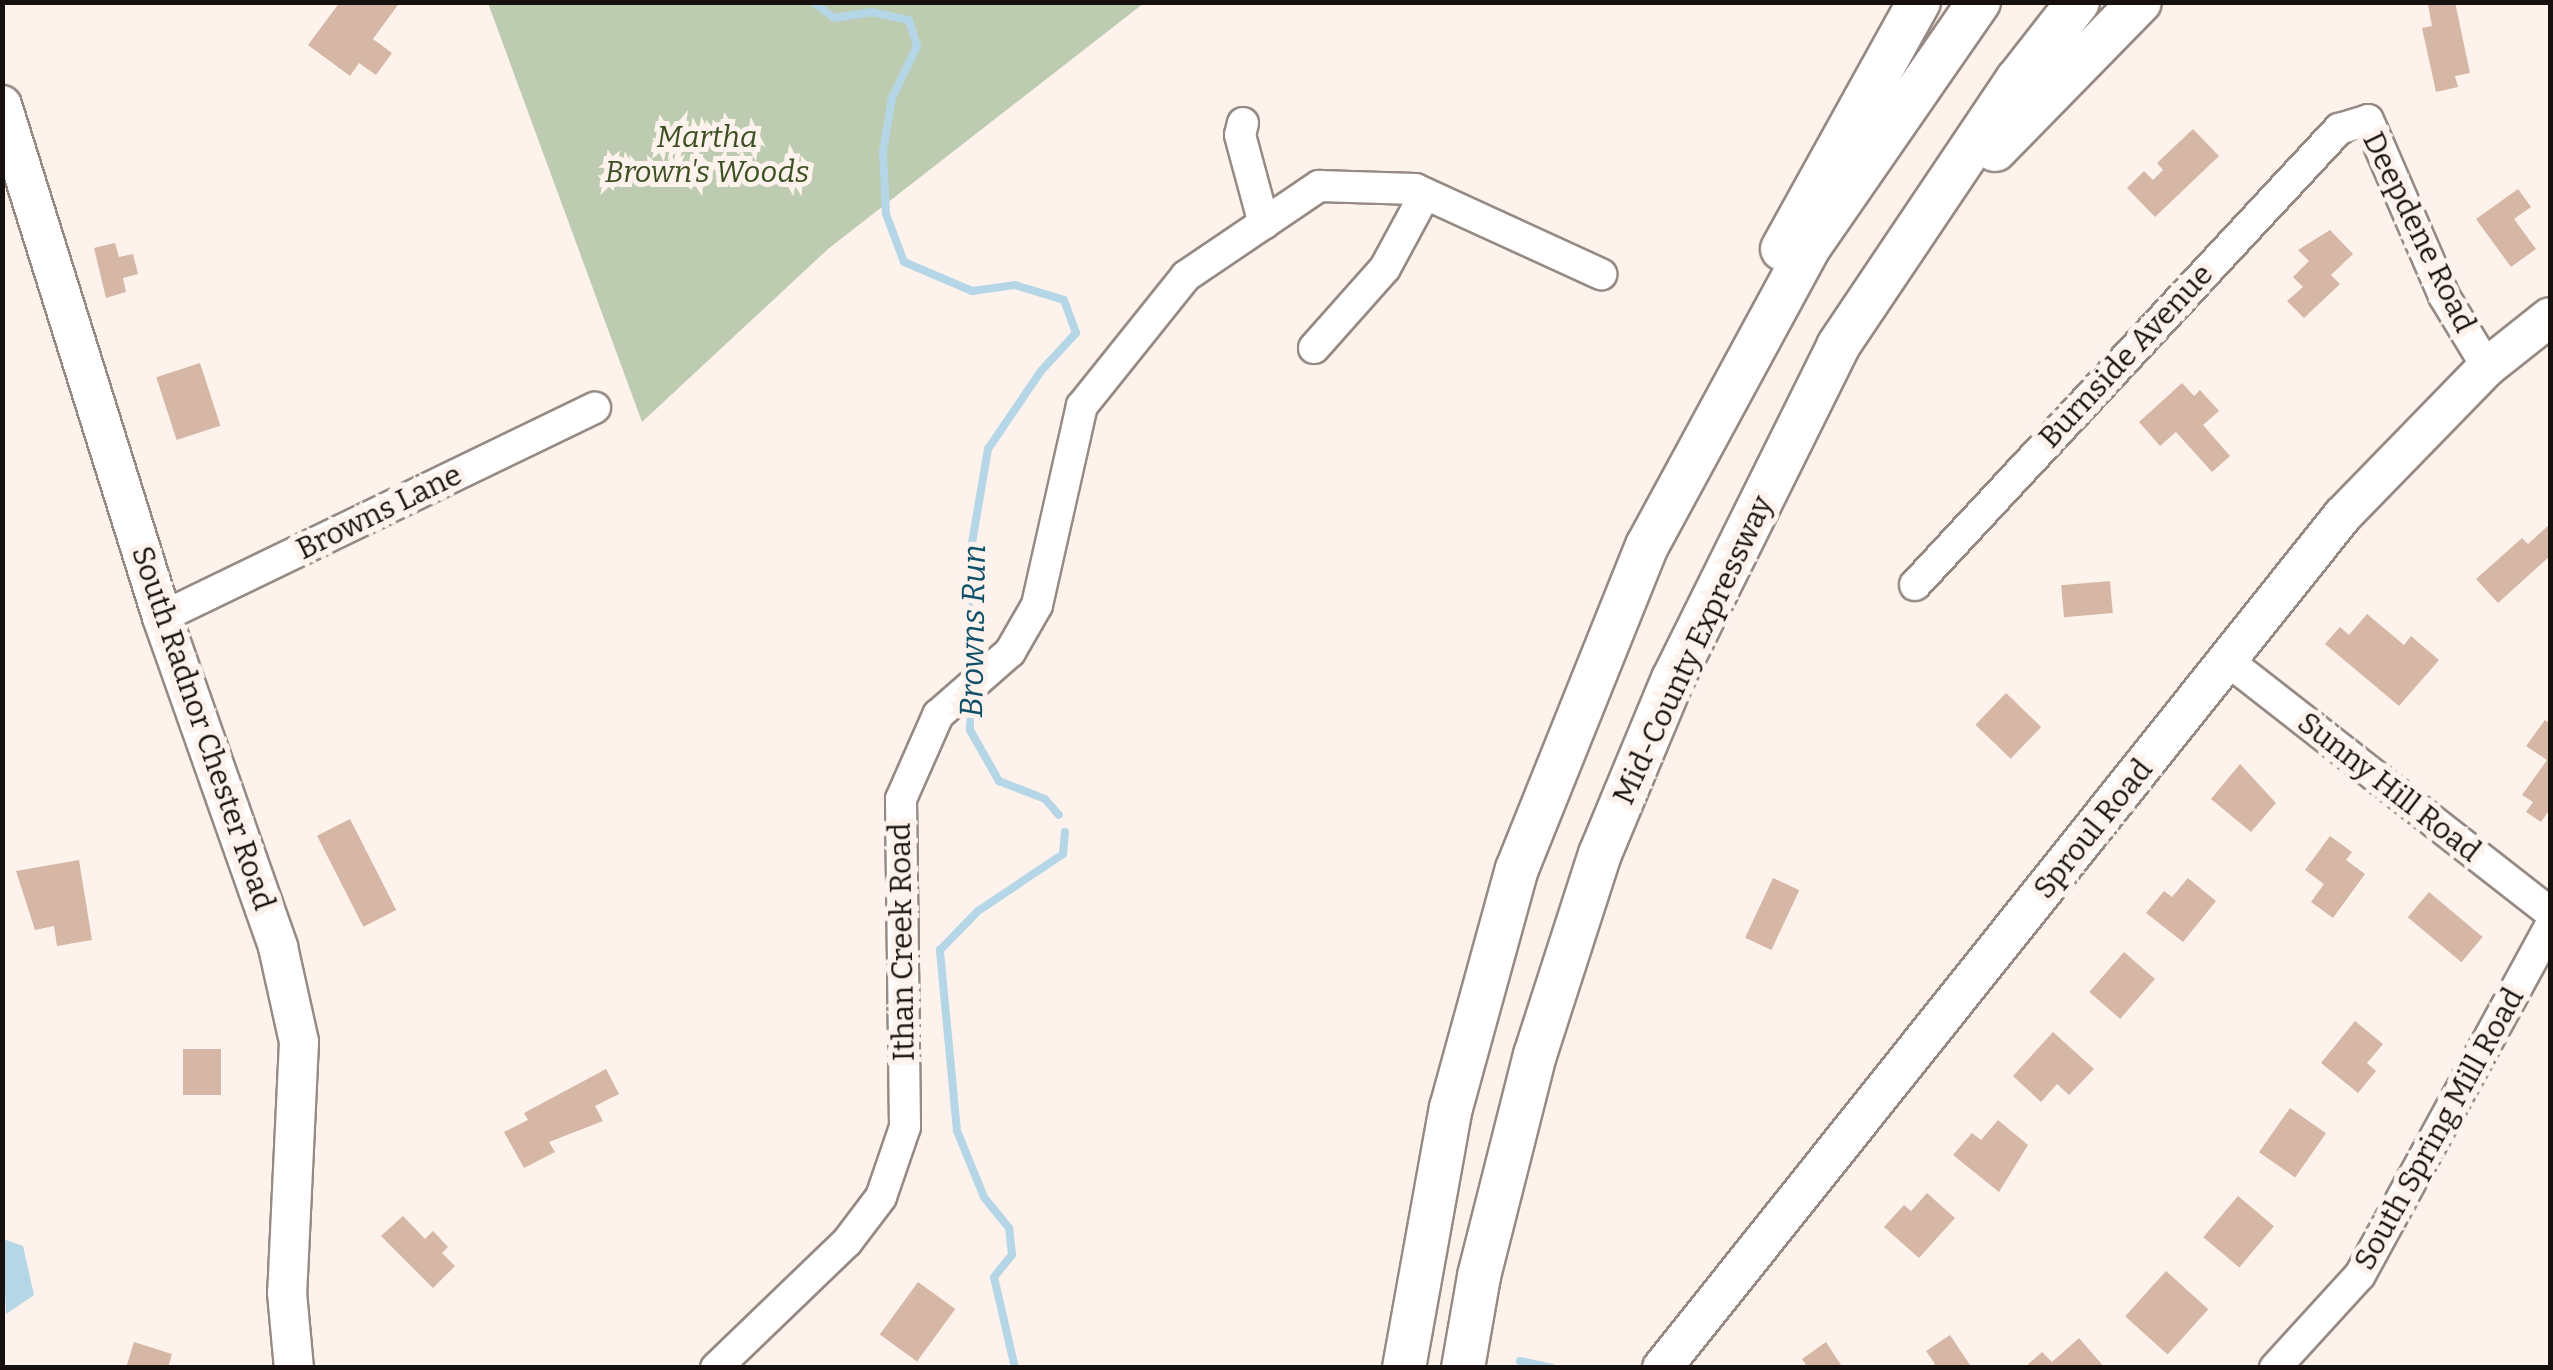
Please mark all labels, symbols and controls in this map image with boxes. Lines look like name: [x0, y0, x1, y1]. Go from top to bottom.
park label: Martha Brown's Woods: [605, 119, 809, 190]
street label: Deepdene Road: [2355, 126, 2483, 338]
street label: Burnside Avenue: [2032, 257, 2220, 455]
street label: Browns Lane: [291, 457, 467, 567]
street label: Mid-County Expressway: [1606, 490, 1780, 810]
street label: South Radnor Chester Road: [124, 541, 282, 915]
water label: Browns Run: [952, 544, 994, 718]
street label: Sunny Hill Road: [2291, 705, 2487, 869]
street label: Sproul Road: [2026, 752, 2160, 906]
street label: Ithan Creek Road: [882, 822, 922, 1062]
street label: South Spring Mill Road: [2346, 982, 2532, 1276]

